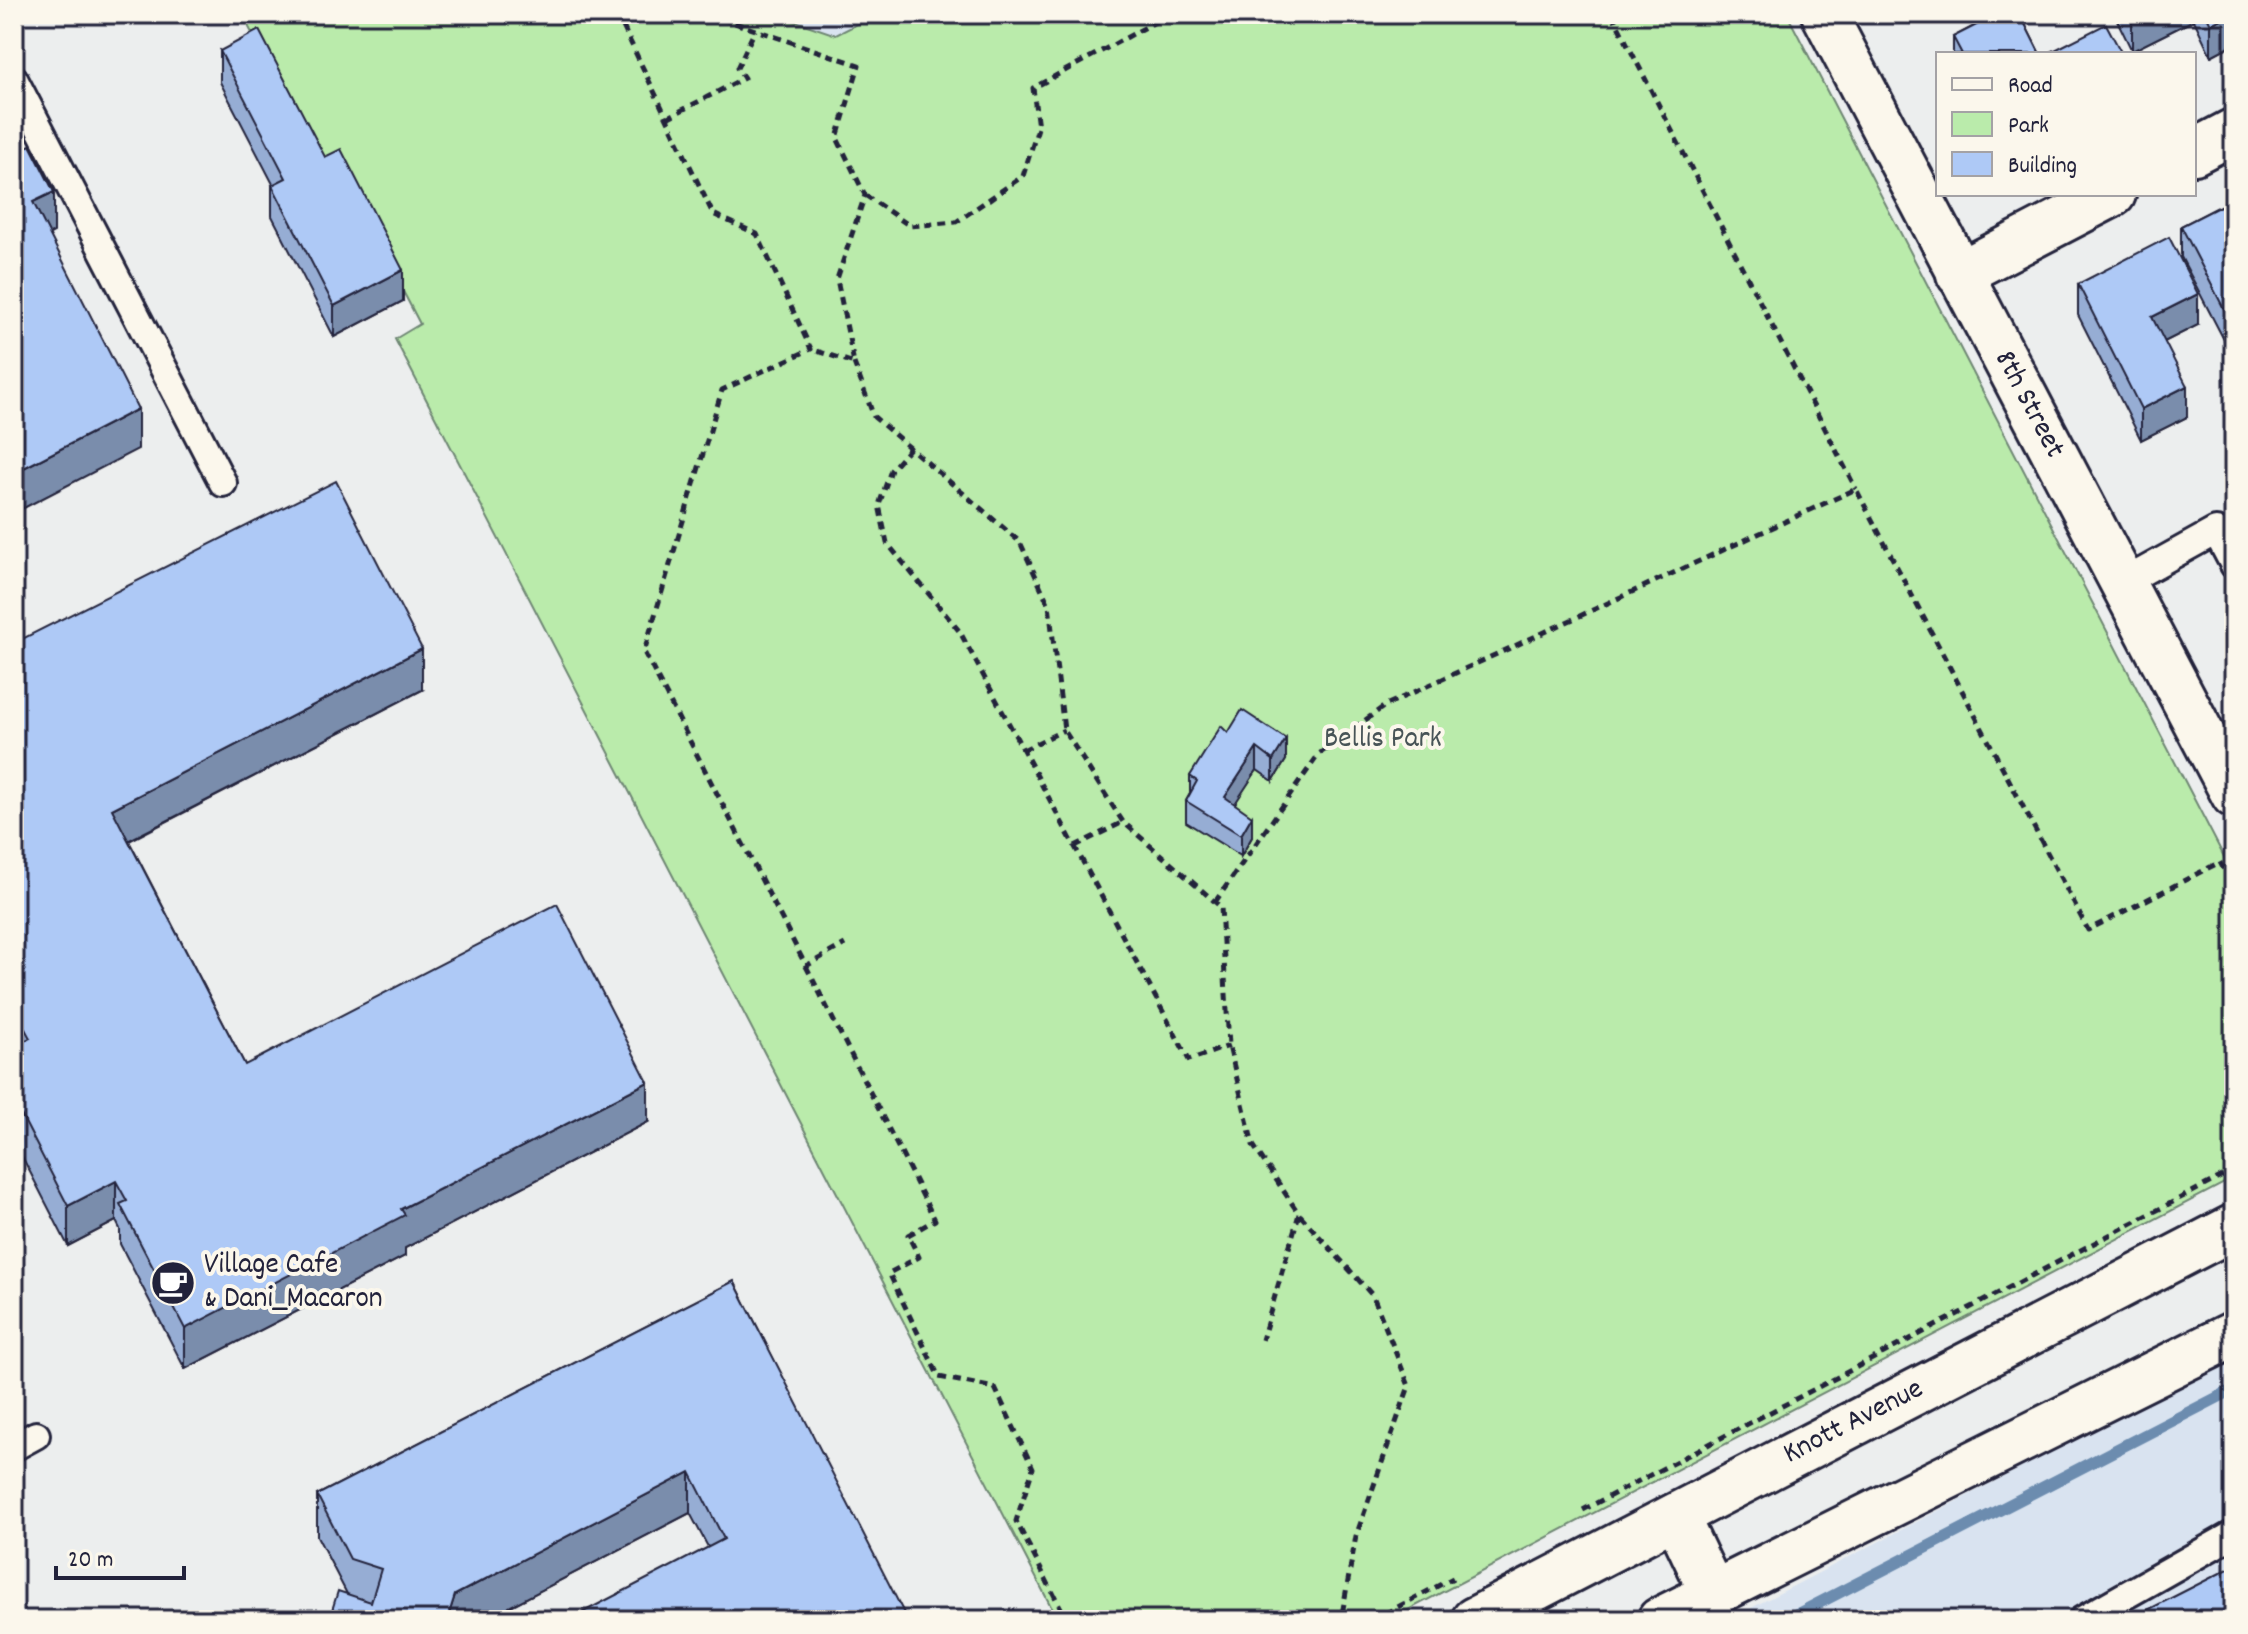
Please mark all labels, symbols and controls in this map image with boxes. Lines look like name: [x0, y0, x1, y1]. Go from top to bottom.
legend: [1936, 52, 2196, 196]
text: Road: [2008, 70, 2053, 104]
text: Park: [2008, 110, 2049, 144]
text: Building: [2008, 150, 2077, 184]
street label: 8th Street: [1982, 343, 2074, 467]
park label: Bellis Park: [1324, 719, 1442, 762]
place label: Village Cafe & Dani_Macaron: [204, 1245, 383, 1322]
cafe icon: Village Cafe & Dani_Macaron: [149, 1259, 197, 1307]
street label: Knott Avenue: [1776, 1369, 1932, 1477]
scale bar: [56, 1530, 184, 1580]
text: 20 m: [68, 1544, 114, 1578]

